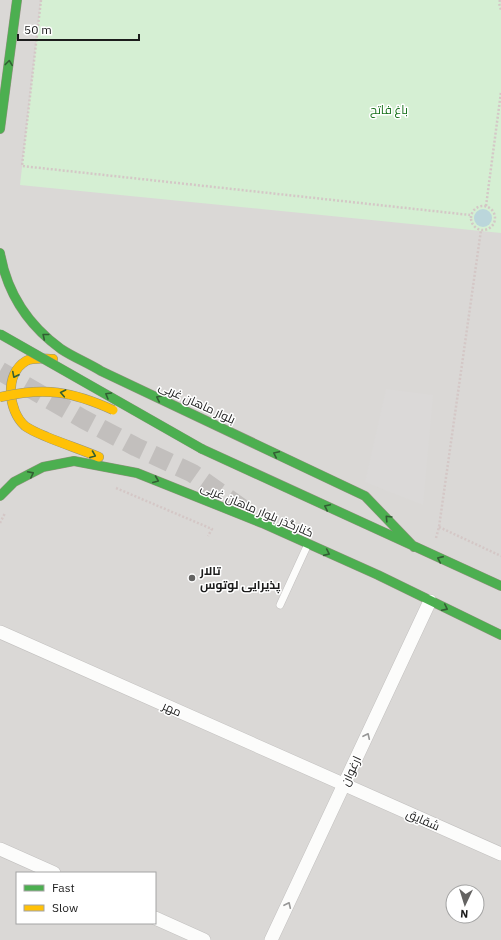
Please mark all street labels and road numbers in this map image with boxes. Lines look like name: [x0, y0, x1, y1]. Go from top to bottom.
street label: بلوار ماهان غربی: [157, 378, 238, 427]
street label: کنارگذر بلوار ماهان غربی: [199, 479, 316, 540]
street label: مهر: [159, 697, 184, 719]
street label: ارغوان: [337, 753, 364, 788]
street label: شقایق: [404, 806, 442, 834]

